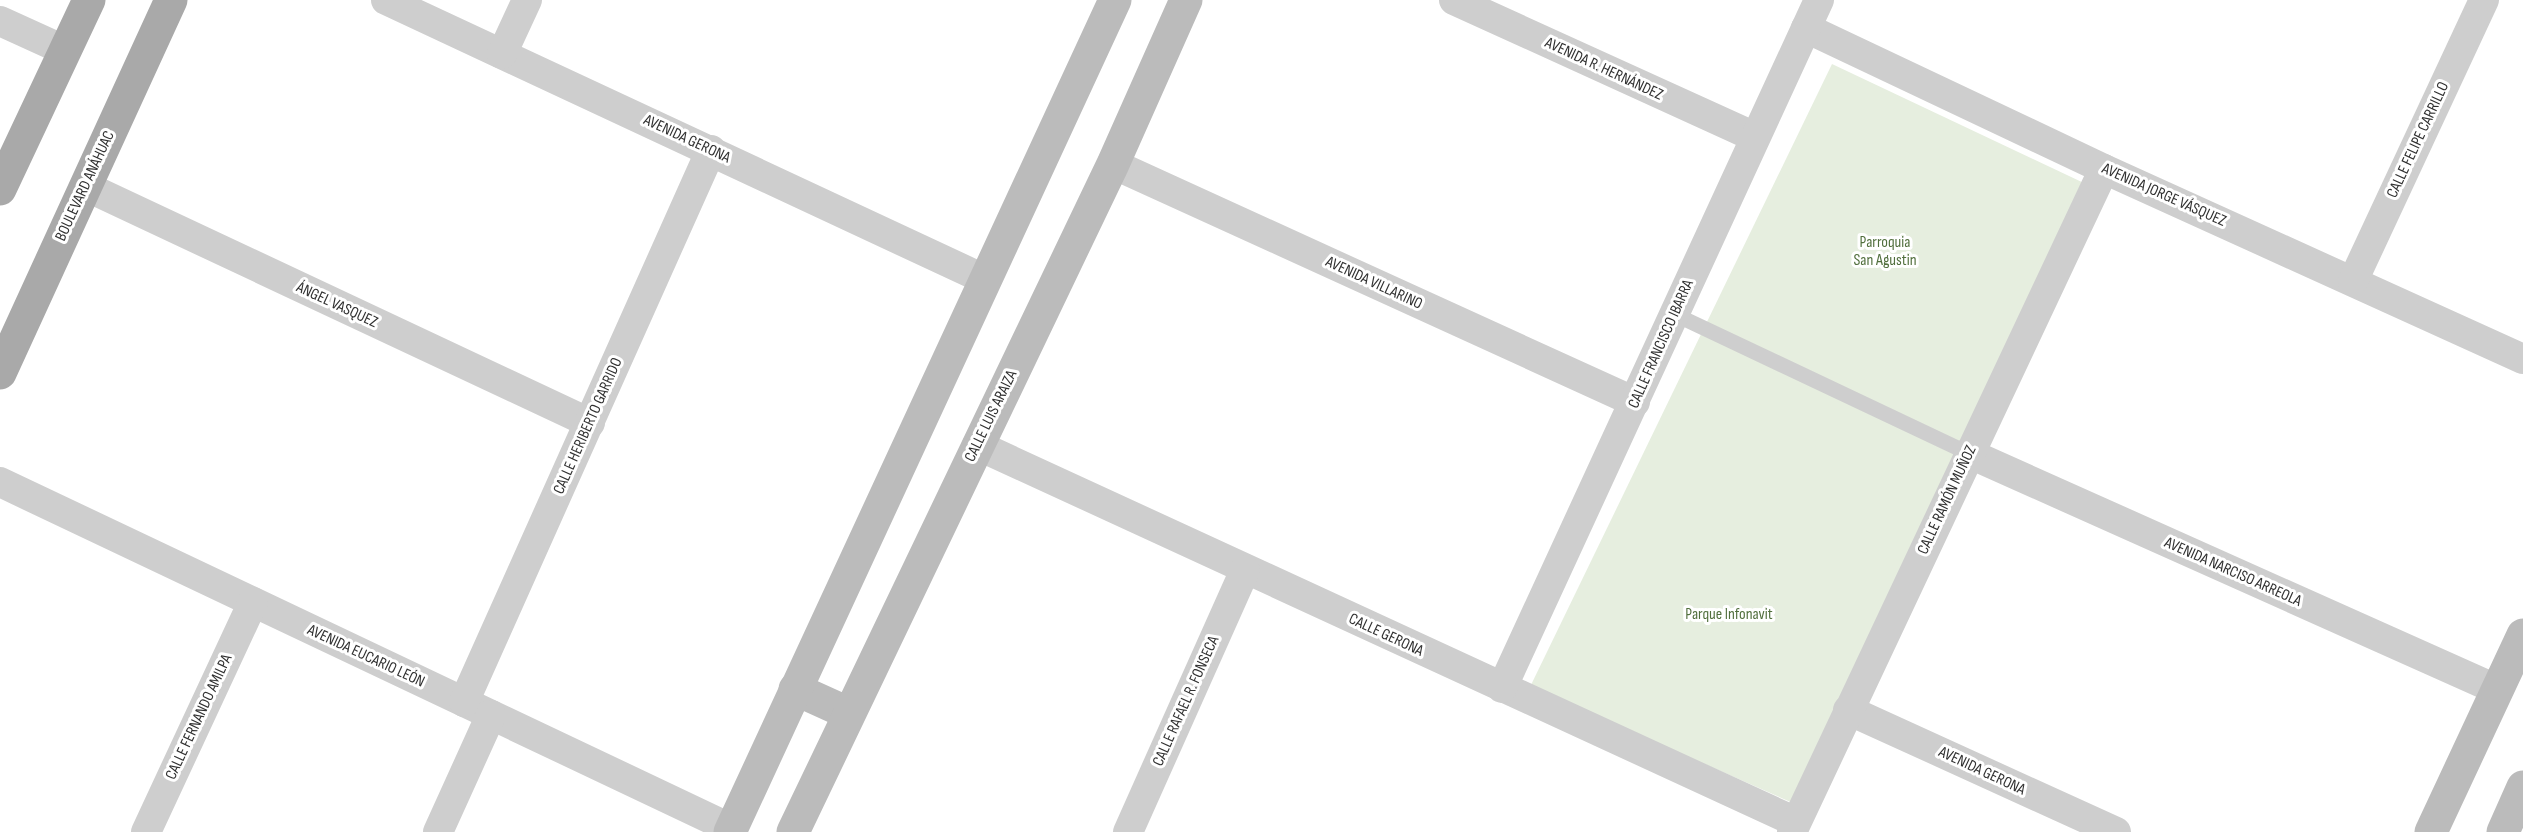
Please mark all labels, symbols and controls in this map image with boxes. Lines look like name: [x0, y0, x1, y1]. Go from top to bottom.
street label: AVENIDA R. HERNÁNDEZ: [1541, 33, 1666, 105]
street label: CALLE FELIPE CARRILLO: [2383, 79, 2453, 201]
street label: AVENIDA GERONA: [640, 110, 733, 167]
street label: BOULEVARD ANÁHUAC: [51, 128, 119, 244]
street label: AVENIDA JORGE VÁSQUEZ: [2098, 159, 2229, 231]
park label: Parroquia San Agustin: [1854, 233, 1917, 270]
street label: AVENIDA VILLARINO: [1322, 252, 1426, 314]
street label: ÁNGEL VASQUEZ: [292, 277, 381, 332]
street label: CALLE FRANCISCO IBARRA: [1624, 277, 1698, 411]
street label: CALLE HERIBERTO GARRIDO: [549, 355, 627, 497]
street label: CALLE LUIS ARAIZA: [961, 367, 1021, 465]
street label: CALLE RAMÓN MUÑOZ: [1914, 442, 1981, 557]
street label: AVENIDA NARCISO ARREOLA: [2161, 533, 2305, 611]
park label: Parque Infonavit: [1685, 605, 1773, 624]
street label: CALLE GERONA: [1346, 609, 1427, 661]
street label: AVENIDA EUCARIO LEÓN: [303, 620, 428, 691]
street label: CALLE RAFAEL R. FONSECA: [1149, 633, 1223, 769]
street label: CALLE FERNANDO AMILPA: [162, 651, 236, 783]
street label: AVENIDA GERONA: [1935, 742, 2028, 799]

